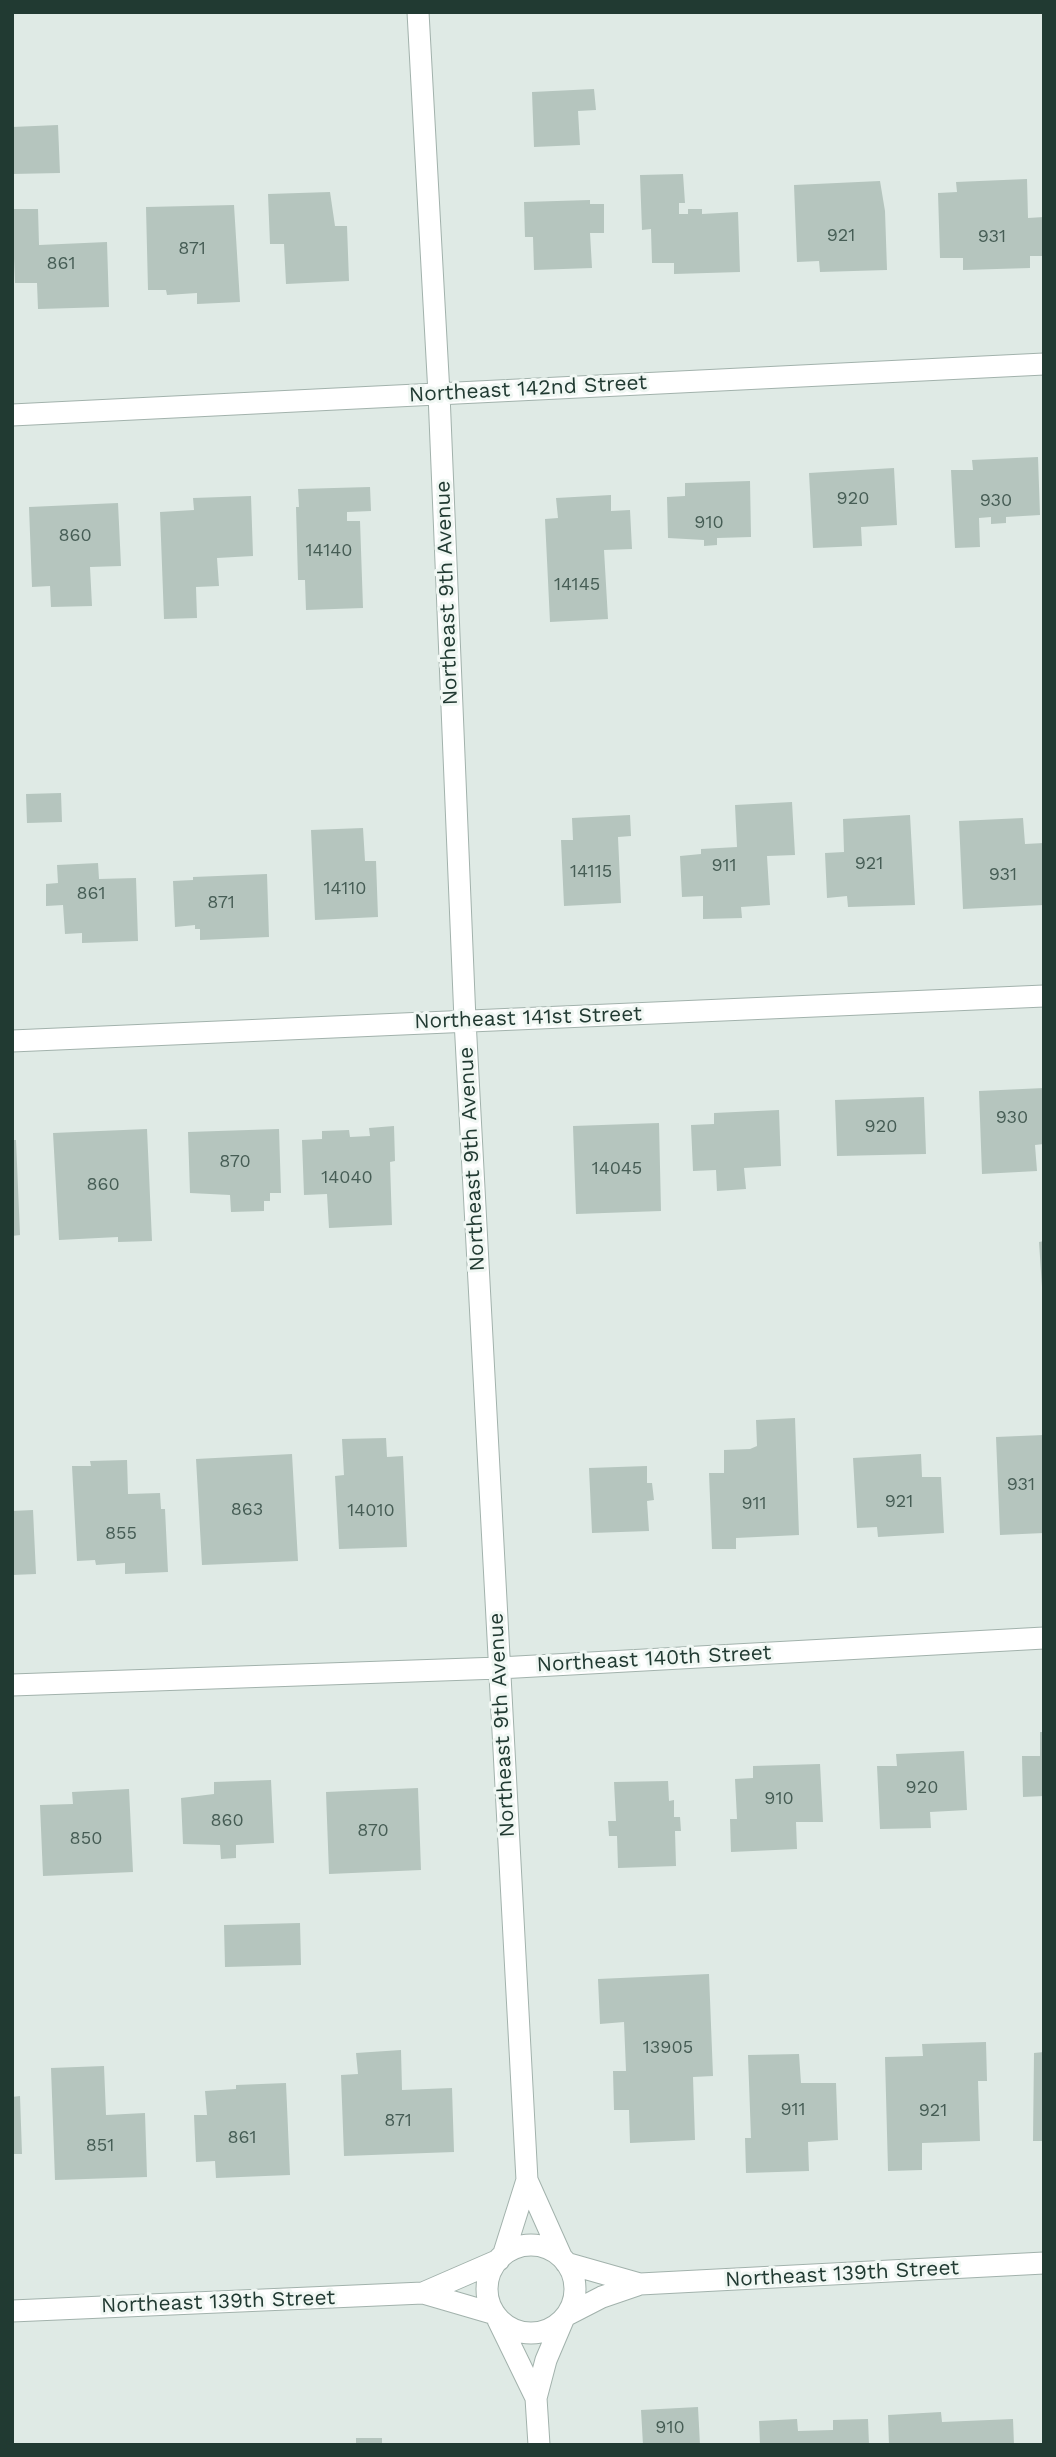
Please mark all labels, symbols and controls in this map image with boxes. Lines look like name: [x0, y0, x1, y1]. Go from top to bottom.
house number: 921: [827, 225, 855, 247]
house number: 931: [978, 226, 1006, 248]
house number: 871: [178, 238, 206, 260]
house number: 861: [46, 253, 76, 275]
street label: Northeast 142nd Street: [408, 370, 648, 408]
street label: Northeast 9th Avenue: [430, 480, 464, 706]
house number: 920: [837, 488, 869, 510]
house number: 930: [980, 490, 1012, 512]
house number: 910: [694, 512, 724, 534]
house number: 860: [58, 525, 92, 547]
house number: 14140: [306, 540, 352, 562]
house number: 14145: [554, 574, 600, 596]
house number: 921: [855, 853, 883, 875]
house number: 911: [711, 855, 737, 877]
house number: 14115: [570, 861, 612, 883]
house number: 931: [989, 864, 1017, 886]
house number: 14110: [324, 878, 366, 900]
house number: 861: [76, 883, 106, 905]
house number: 871: [207, 892, 235, 914]
street label: Northeast 141st Street: [414, 1001, 642, 1035]
street label: Northeast 9th Avenue: [454, 1046, 490, 1272]
house number: 930: [996, 1107, 1028, 1129]
house number: 920: [865, 1116, 897, 1138]
house number: 870: [219, 1151, 251, 1173]
house number: 14045: [592, 1158, 642, 1180]
house number: 14040: [321, 1167, 373, 1189]
house number: 860: [86, 1174, 120, 1196]
house number: 931: [1007, 1474, 1035, 1496]
house number: 921: [885, 1491, 913, 1513]
house number: 911: [741, 1493, 767, 1515]
house number: 863: [231, 1499, 263, 1521]
house number: 14010: [347, 1500, 395, 1522]
house number: 855: [105, 1523, 137, 1545]
street label: Northeast 9th Avenue: [484, 1612, 520, 1838]
street label: Northeast 140th Street: [536, 1640, 772, 1678]
house number: 920: [906, 1777, 938, 1799]
house number: 910: [764, 1788, 794, 1810]
house number: 860: [210, 1810, 244, 1832]
house number: 870: [357, 1820, 389, 1842]
house number: 850: [70, 1828, 102, 1850]
house number: 13905: [643, 2037, 693, 2059]
house number: 911: [780, 2099, 806, 2121]
house number: 921: [919, 2100, 947, 2122]
house number: 871: [384, 2110, 412, 2132]
house number: 861: [227, 2127, 257, 2149]
house number: 851: [86, 2135, 114, 2157]
street label: Northeast 139th Street: [724, 2255, 960, 2293]
street label: Northeast 139th Street: [101, 2285, 335, 2319]
house number: 910: [655, 2417, 685, 2439]

